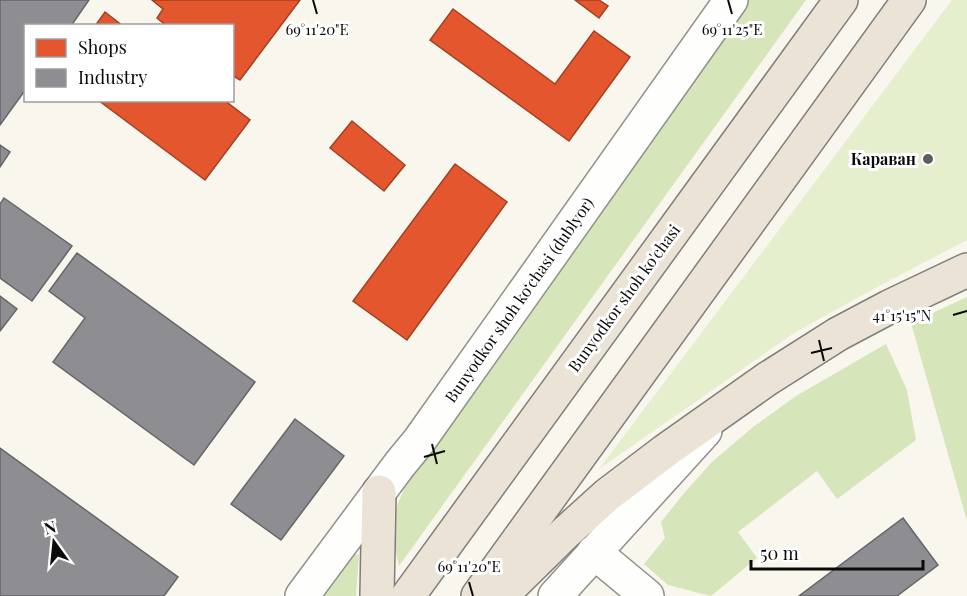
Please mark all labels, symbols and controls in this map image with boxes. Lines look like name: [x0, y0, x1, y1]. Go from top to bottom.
text: 69°11'20"E: [285, 19, 349, 39]
text: 69°11'25"E: [702, 19, 762, 39]
legend: [24, 24, 234, 102]
text: Shops: [78, 35, 127, 59]
text: Industry: [78, 65, 147, 89]
place label: Караван: [851, 148, 916, 169]
marker: Караван: [921, 152, 935, 166]
street label: Bunyodkor shoh koʻchasi (dublyor): [440, 193, 598, 406]
street label: Bunyodkor shoh ko'chasi: [563, 220, 684, 376]
text: 41°15'15"N: [873, 305, 932, 325]
north arrow: [24, 512, 84, 572]
text: N: [42, 515, 59, 539]
scale bar: [751, 533, 924, 571]
text: 50 m: [760, 541, 799, 565]
text: 69°11'20"E: [437, 556, 501, 576]

